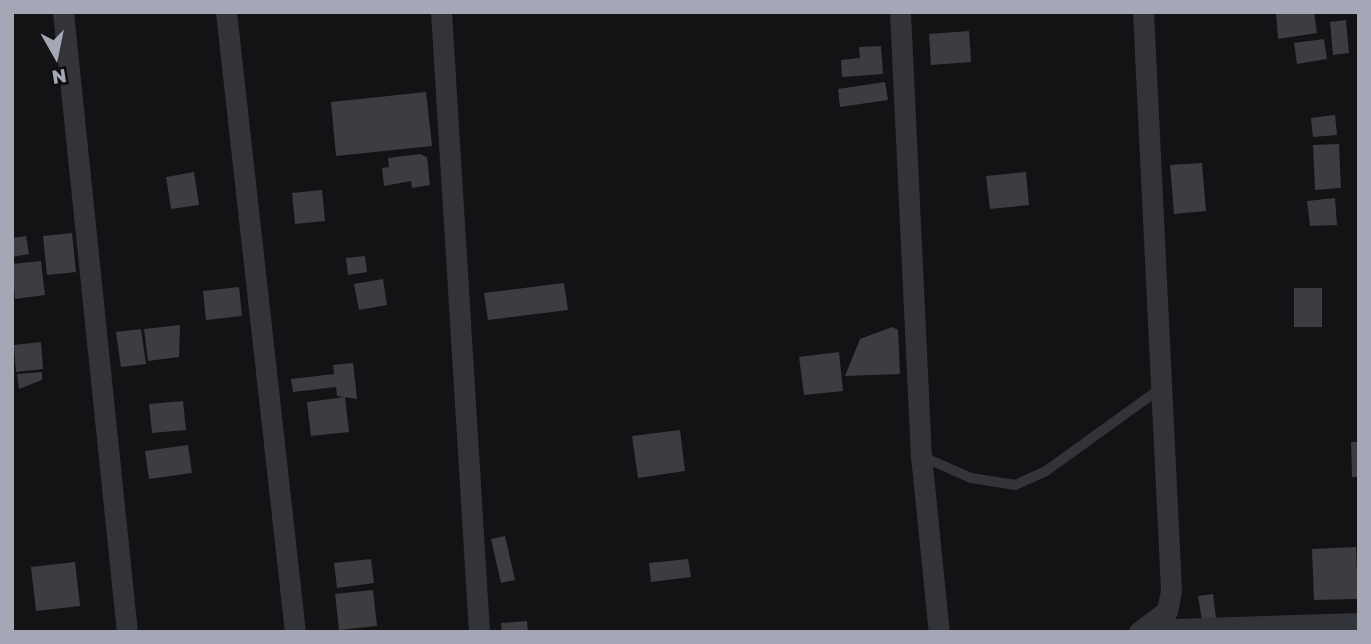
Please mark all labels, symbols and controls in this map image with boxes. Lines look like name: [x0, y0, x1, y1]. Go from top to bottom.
north arrow: [21, 21, 91, 91]
text: N: [50, 65, 68, 90]

